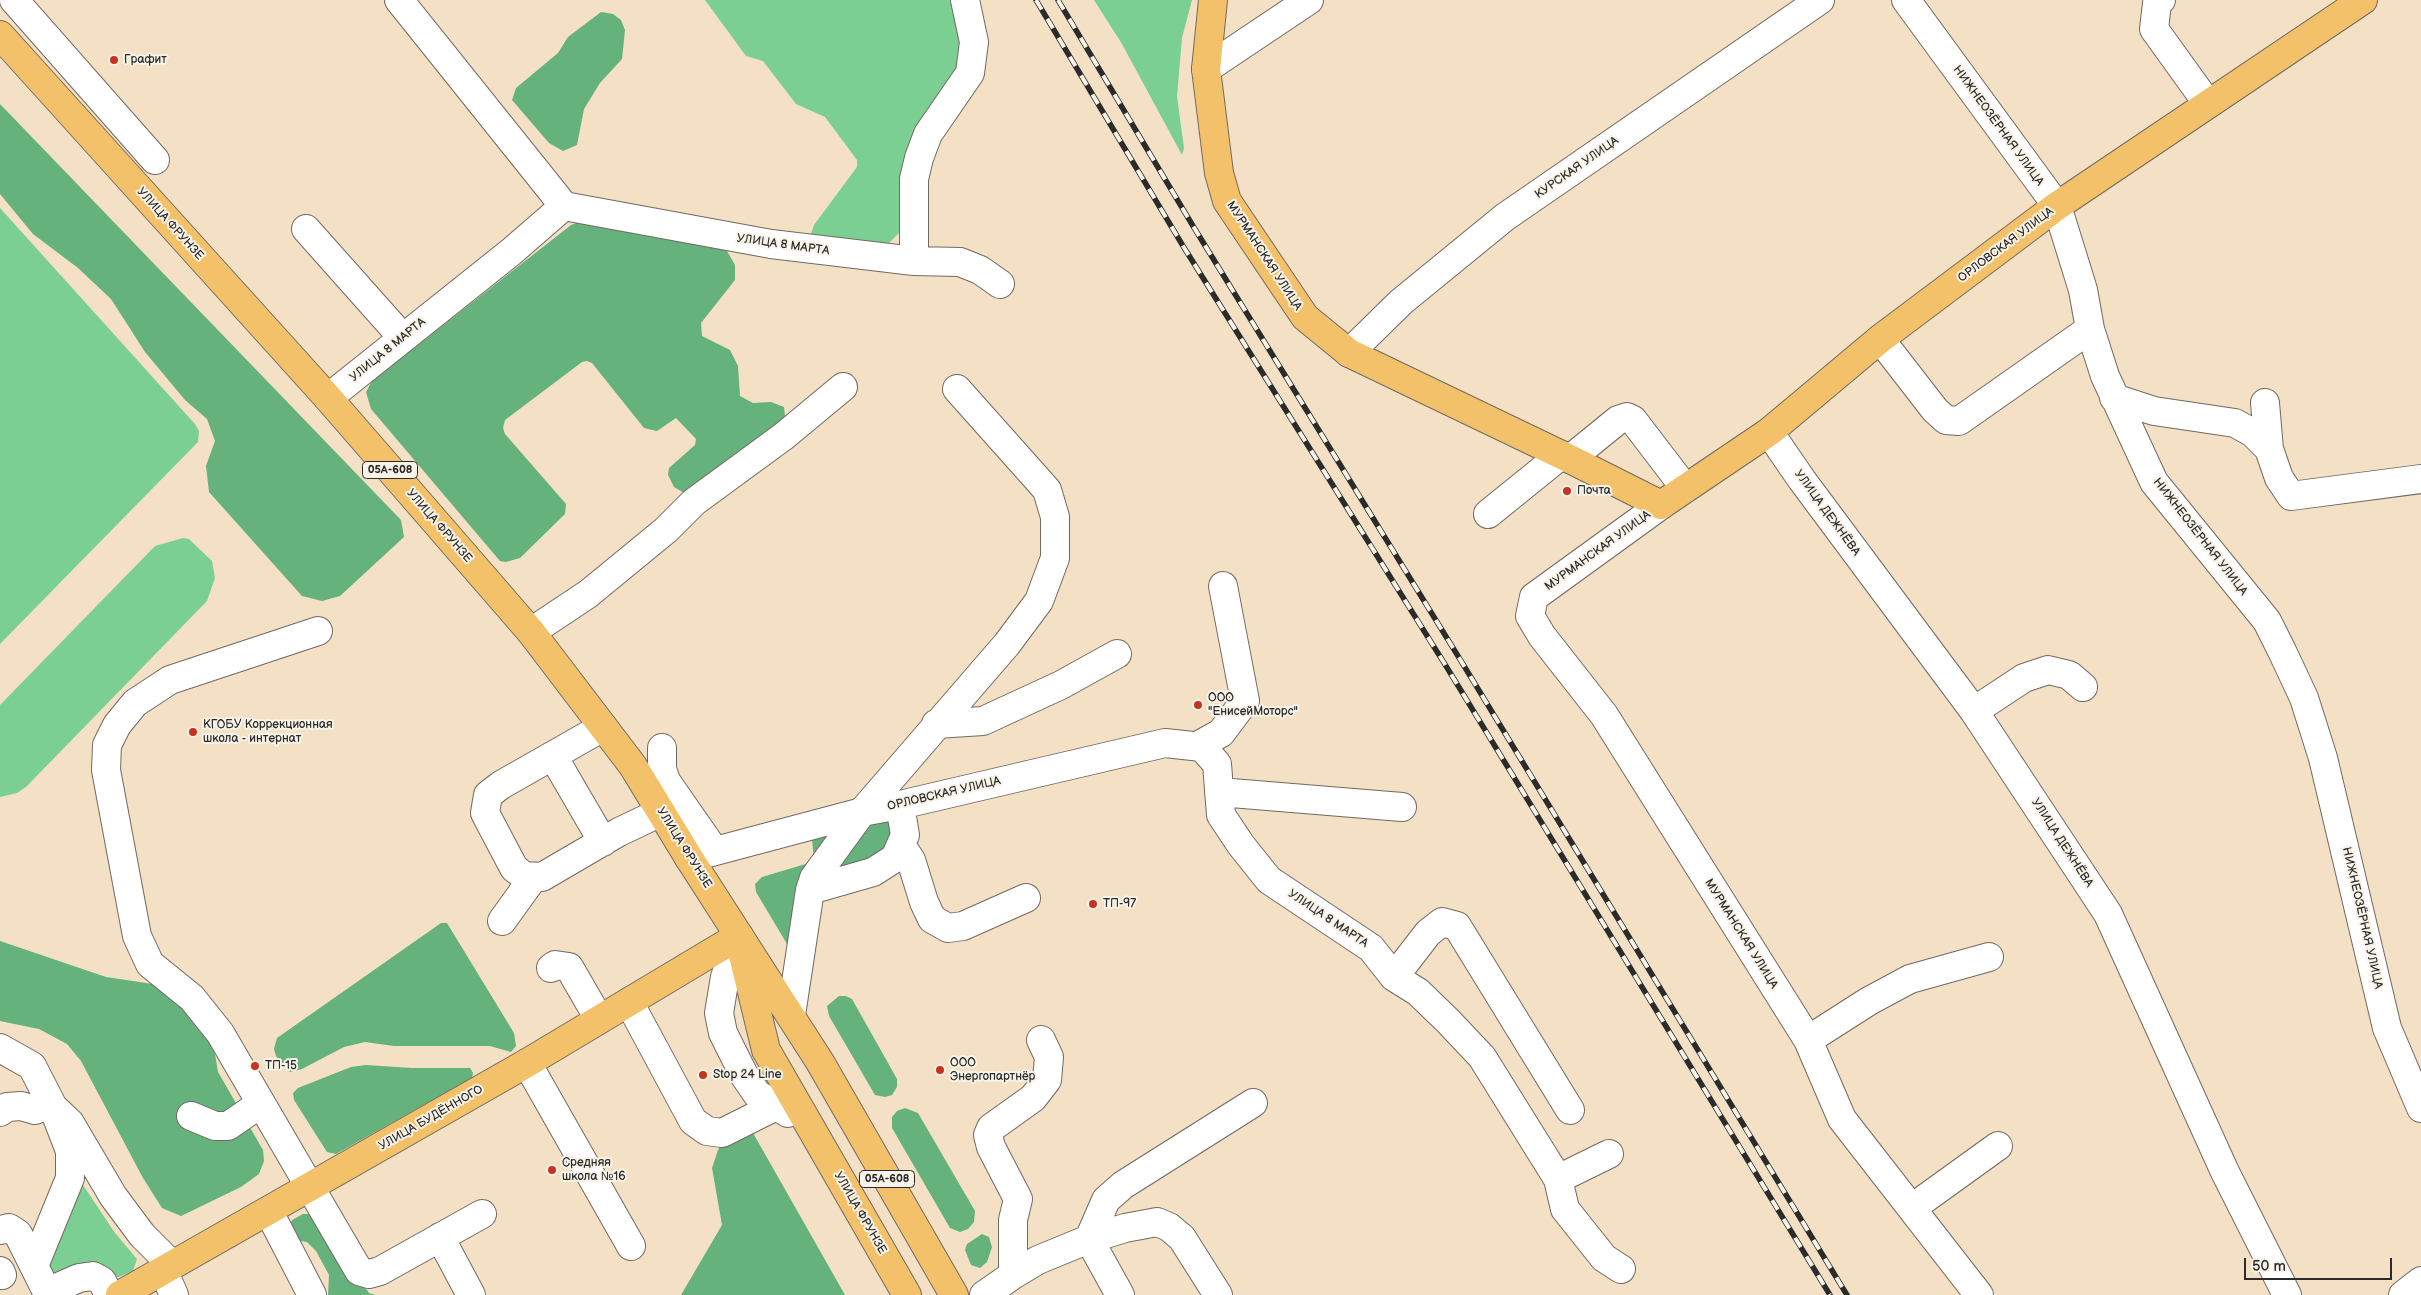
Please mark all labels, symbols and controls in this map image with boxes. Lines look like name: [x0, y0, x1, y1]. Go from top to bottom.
place label: Графит: [124, 53, 167, 67]
marker: Графит: [108, 54, 120, 66]
street label: НИЖНЕОЗЁРНАЯ УЛИЦА: [1950, 63, 2046, 189]
street label: КУРСКАЯ УЛИЦА: [1532, 134, 1622, 202]
street label: УЛИЦА ФРУНЗЕ: [134, 185, 206, 263]
street label: МУРМАНСКАЯ УЛИЦА: [1223, 199, 1305, 313]
street label: ОРЛОВСКАЯ УЛИЦА: [1955, 204, 2057, 286]
street label: УЛИЦА 8 МАРТА: [736, 231, 830, 259]
street label: УЛИЦА 8 МАРТА: [347, 315, 429, 385]
road number: 05А-608: [362, 462, 418, 478]
street label: УЛИЦА ДЕЖНЁВА: [1791, 467, 1863, 559]
street label: НИЖНЕОЗЁРНАЯ УЛИЦА: [2150, 475, 2250, 599]
place label: Почта: [1577, 484, 1611, 498]
marker: Почта: [1561, 485, 1573, 497]
street label: УЛИЦА ФРУНЗЕ: [403, 486, 475, 566]
street label: МУРМАНСКАЯ УЛИЦА: [1542, 508, 1654, 594]
place label: ООО "ЕнисейМоторс": [1208, 691, 1298, 719]
marker: ООО "ЕнисейМоторс": [1192, 699, 1204, 711]
place label: КГОБУ Коррекционная школа - интернат: [203, 718, 333, 746]
marker: КГОБУ Коррекционная школа - интернат: [187, 726, 199, 738]
street label: ОРЛОВСКАЯ УЛИЦА: [886, 774, 1002, 814]
street label: УЛИЦА ДЕЖНЁВА: [2028, 796, 2096, 890]
street label: УЛИЦА ФРУНЗЕ: [653, 805, 715, 891]
street label: НИЖНЕОЗЁРНАЯ УЛИЦА: [2339, 846, 2385, 990]
street label: МУРМАНСКАЯ УЛИЦА: [1701, 876, 1781, 992]
street label: УЛИЦА 8 МАРТА: [1285, 887, 1371, 951]
place label: ТП-97: [1103, 897, 1136, 911]
marker: ТП-97: [1087, 898, 1099, 910]
place label: ООО Энергопартнёр: [950, 1056, 1035, 1084]
place label: ТП-15: [265, 1059, 297, 1073]
marker: ТП-15: [249, 1060, 261, 1072]
marker: ООО Энергопартнёр: [934, 1064, 946, 1076]
place label: Stop 24 Line: [713, 1068, 782, 1082]
marker: Stop 24 Line: [697, 1069, 709, 1081]
street label: УЛИЦА БУДЁННОГО: [376, 1082, 486, 1154]
place label: Средняя школа №16: [562, 1156, 626, 1184]
marker: Средняя школа №16: [546, 1164, 558, 1176]
street label: УЛИЦА ФРУНЗЕ: [831, 1169, 889, 1257]
road number: 05А-608: [860, 1170, 914, 1188]
scale bar: [2246, 1248, 2394, 1280]
text: 50 m: [2252, 1257, 2286, 1276]

